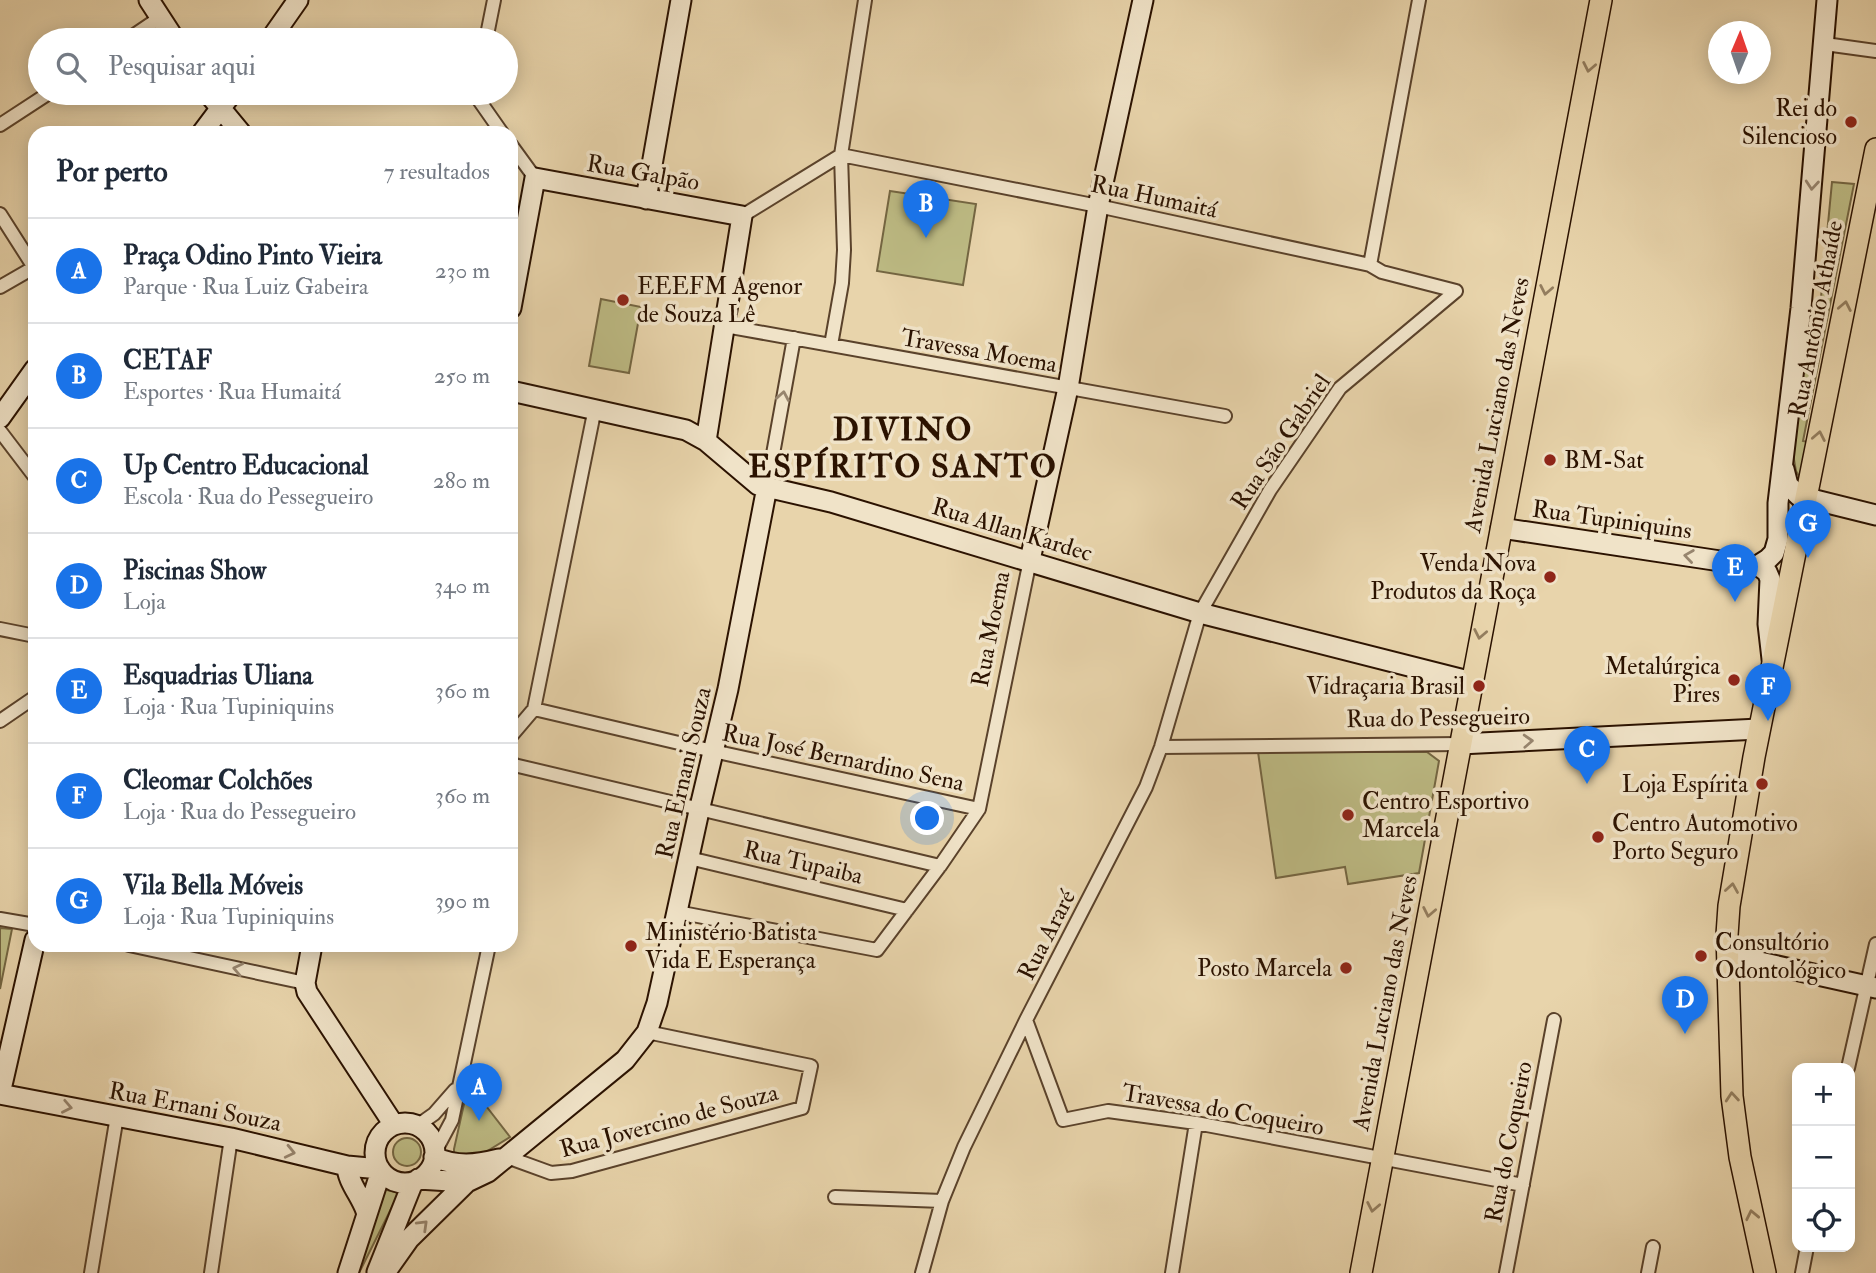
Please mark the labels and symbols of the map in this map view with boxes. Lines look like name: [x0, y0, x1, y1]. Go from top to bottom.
north arrow: [1708, 21, 1771, 84]
one-way arrow: [1582, 61, 1597, 73]
place label: Rei do Silencioso: [1742, 93, 1837, 152]
marker: Rei do Silencioso: [1843, 114, 1859, 130]
street label: Rua Galpão: [584, 148, 702, 198]
street label: Rua Humaitá: [1088, 168, 1221, 226]
pin: B: [903, 180, 949, 238]
one-way arrow: [1805, 180, 1820, 191]
street label: Rua Antônio Athaíde: [1782, 218, 1850, 420]
place label: EEEFM Agenor de Souza Lê: [637, 271, 802, 330]
street label: Avenida Luciano das Neves: [1457, 275, 1537, 536]
one-way arrow: [1539, 284, 1554, 296]
marker: EEEFM Agenor de Souza Lê: [615, 292, 631, 308]
one-way arrow: [1837, 300, 1852, 312]
street label: Travessa Moema: [898, 322, 1061, 380]
street label: Rua São Gabriel: [1224, 368, 1338, 516]
one-way arrow: [775, 390, 790, 402]
district label: DIVINO ESPÍRITO SANTO: [748, 410, 1058, 487]
one-way arrow: [1811, 430, 1826, 442]
place label: BM-Sat: [1564, 445, 1644, 476]
marker: BM-Sat: [1542, 452, 1558, 468]
street label: Rua Allan Kardec: [928, 491, 1096, 569]
street label: Rua Tupiniquins: [1530, 493, 1694, 547]
pin: G: [1785, 500, 1831, 558]
pin: E: [1712, 544, 1758, 602]
place label: Venda Nova Produtos da Roça: [1370, 548, 1537, 607]
one-way arrow: [1683, 549, 1695, 564]
street label: Rua Moema: [965, 567, 1018, 689]
marker: Venda Nova Produtos da Roça: [1542, 569, 1558, 585]
one-way arrow: [1474, 628, 1489, 640]
place label: Metalúrgica Pires: [1605, 651, 1721, 710]
pin: F: [1745, 663, 1791, 721]
place label: Vidraçaria Brasil: [1306, 671, 1465, 702]
marker: Metalúrgica Pires: [1726, 672, 1742, 688]
marker: Vidraçaria Brasil: [1471, 678, 1487, 694]
street label: Rua Ernani Souza: [649, 683, 719, 862]
street label: Rua do Pessegueiro: [1346, 701, 1530, 735]
street label: Rua José Bernardino Sena: [719, 717, 968, 799]
pin: C: [1564, 726, 1610, 784]
one-way arrow: [1523, 734, 1534, 749]
place label: Loja Espírita: [1622, 769, 1749, 800]
marker: Loja Espírita: [1754, 776, 1770, 792]
place label: Centro Esportivo Marcela: [1362, 786, 1529, 845]
your location: [910, 801, 944, 835]
marker: Centro Esportivo Marcela: [1340, 807, 1356, 823]
place label: Centro Automotivo Porto Seguro: [1612, 808, 1798, 867]
marker: Centro Automotivo Porto Seguro: [1590, 829, 1606, 845]
street label: Rua Tupaiba: [740, 834, 867, 892]
street label: Avenida Luciano das Neves: [1345, 873, 1425, 1134]
one-way arrow: [1724, 882, 1739, 893]
street label: Rua Araré: [1011, 884, 1083, 985]
one-way arrow: [1422, 906, 1437, 918]
place label: Ministério Batista Vida E Esperança: [645, 917, 818, 976]
place label: Consultório Odontológico: [1715, 927, 1846, 986]
marker: Ministério Batista Vida E Esperança: [623, 938, 639, 954]
marker: Consultório Odontológico: [1693, 948, 1709, 964]
place label: Posto Marcela: [1197, 953, 1333, 984]
marker: Posto Marcela: [1338, 960, 1354, 976]
one-way arrow: [233, 962, 245, 977]
pin: D: [1662, 976, 1708, 1034]
street label: Rua do Coqueiro: [1478, 1059, 1540, 1225]
pin: A: [456, 1063, 502, 1121]
street label: Rua Ernani Souza: [106, 1075, 285, 1139]
street label: Rua Jovercino de Souza: [557, 1077, 783, 1165]
street label: Travessa do Coqueiro: [1120, 1077, 1326, 1143]
one-way arrow: [1725, 1091, 1740, 1102]
one-way arrow: [61, 1098, 73, 1113]
one-way arrow: [284, 1143, 296, 1158]
one-way arrow: [1366, 1201, 1381, 1213]
one-way arrow: [1746, 1209, 1761, 1221]
one-way arrow: [415, 1221, 428, 1234]

